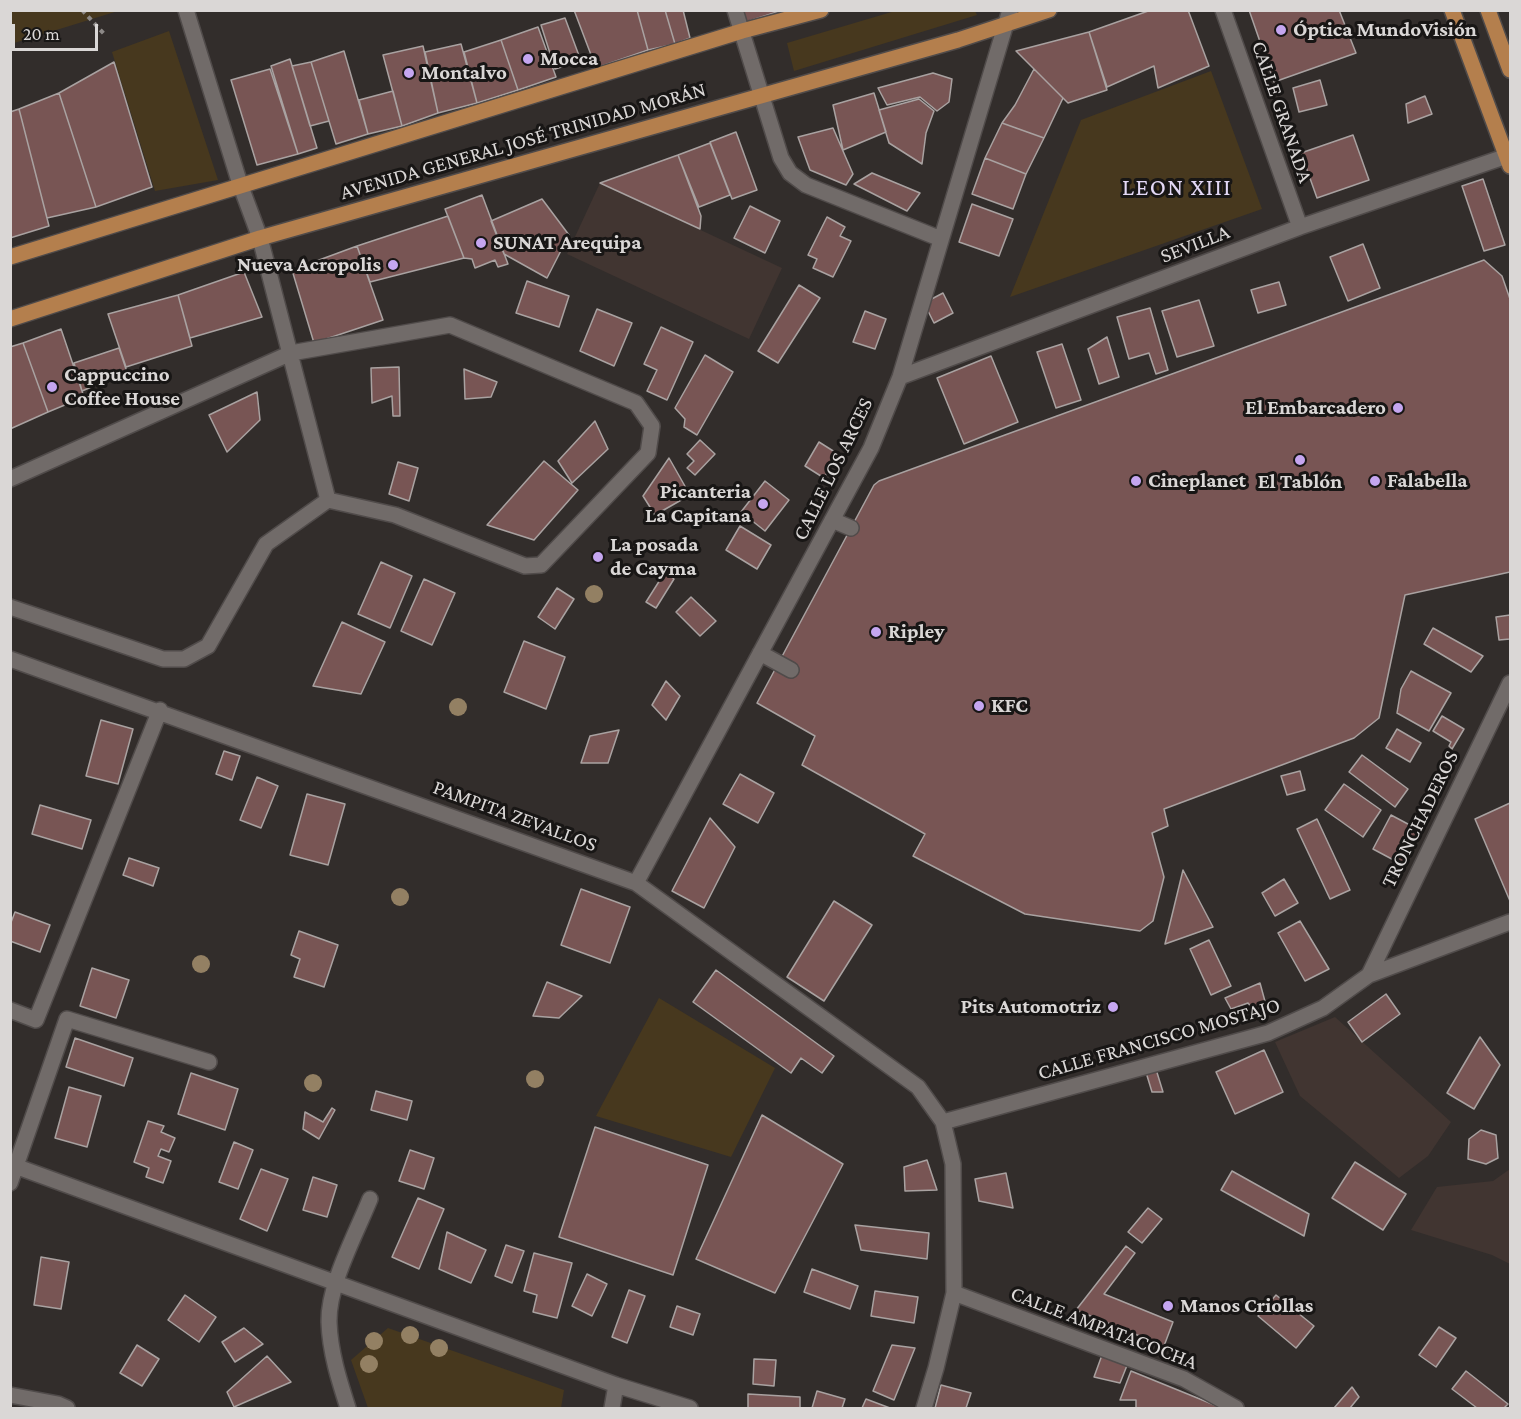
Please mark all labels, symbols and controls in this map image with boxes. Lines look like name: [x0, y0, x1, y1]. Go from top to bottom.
scale bar: [15, 12, 100, 50]
place label: Óptica MundoVisión: [1293, 17, 1477, 43]
marker: Óptica MundoVisión: [1274, 23, 1288, 37]
text: 20 m: [23, 24, 60, 44]
street label: CALLE GRANADA: [1246, 38, 1318, 186]
place label: Mocca: [540, 46, 598, 72]
marker: Mocca: [521, 52, 535, 66]
place label: Montalvo: [421, 60, 507, 86]
marker: Montalvo: [402, 66, 416, 80]
street label: AVENIDA GENERAL JOSÉ TRINIDAD MORÁN: [337, 77, 709, 205]
district label: LEON XIII: [1122, 174, 1232, 202]
street label: SEVILLA: [1157, 219, 1233, 269]
place label: SUNAT Arequipa: [493, 230, 641, 256]
marker: SUNAT Arequipa: [474, 236, 488, 250]
place label: Nueva Acropolis: [237, 252, 381, 278]
marker: Nueva Acropolis: [386, 258, 400, 272]
place label: Cappuccino Coffee House: [64, 362, 180, 412]
marker: Cappuccino Coffee House: [45, 380, 59, 394]
street label: CALLE LOS ARCES: [788, 394, 878, 544]
place label: El Embarcadero: [1245, 395, 1386, 421]
marker: El Embarcadero: [1391, 401, 1405, 415]
marker: El Tablón: [1293, 453, 1307, 467]
place label: Cineplanet: [1148, 468, 1246, 494]
place label: Falabella: [1387, 468, 1468, 494]
place label: El Tablón: [1258, 469, 1342, 495]
marker: Cineplanet: [1129, 474, 1143, 488]
marker: Falabella: [1368, 474, 1382, 488]
place label: Picanteria La Capitana: [645, 479, 751, 529]
marker: Picanteria La Capitana: [756, 497, 770, 511]
place label: La posada de Cayma: [610, 532, 699, 582]
marker: La posada de Cayma: [591, 550, 605, 564]
place label: Ripley: [888, 619, 944, 645]
marker: Ripley: [869, 625, 883, 639]
place label: KFC: [991, 693, 1028, 719]
marker: KFC: [972, 699, 986, 713]
street label: TRONCHADEROS: [1376, 746, 1464, 892]
street label: PAMPITA ZEVALLOS: [430, 775, 600, 857]
street label: CALLE FRANCISCO MOSTAJO: [1035, 992, 1283, 1086]
place label: Pits Automotriz: [960, 994, 1101, 1020]
marker: Pits Automotriz: [1106, 1000, 1120, 1014]
street label: CALLE AMPATACOCHA: [1007, 1281, 1201, 1375]
place label: Manos Criollas: [1180, 1293, 1313, 1319]
marker: Manos Criollas: [1161, 1299, 1175, 1313]

